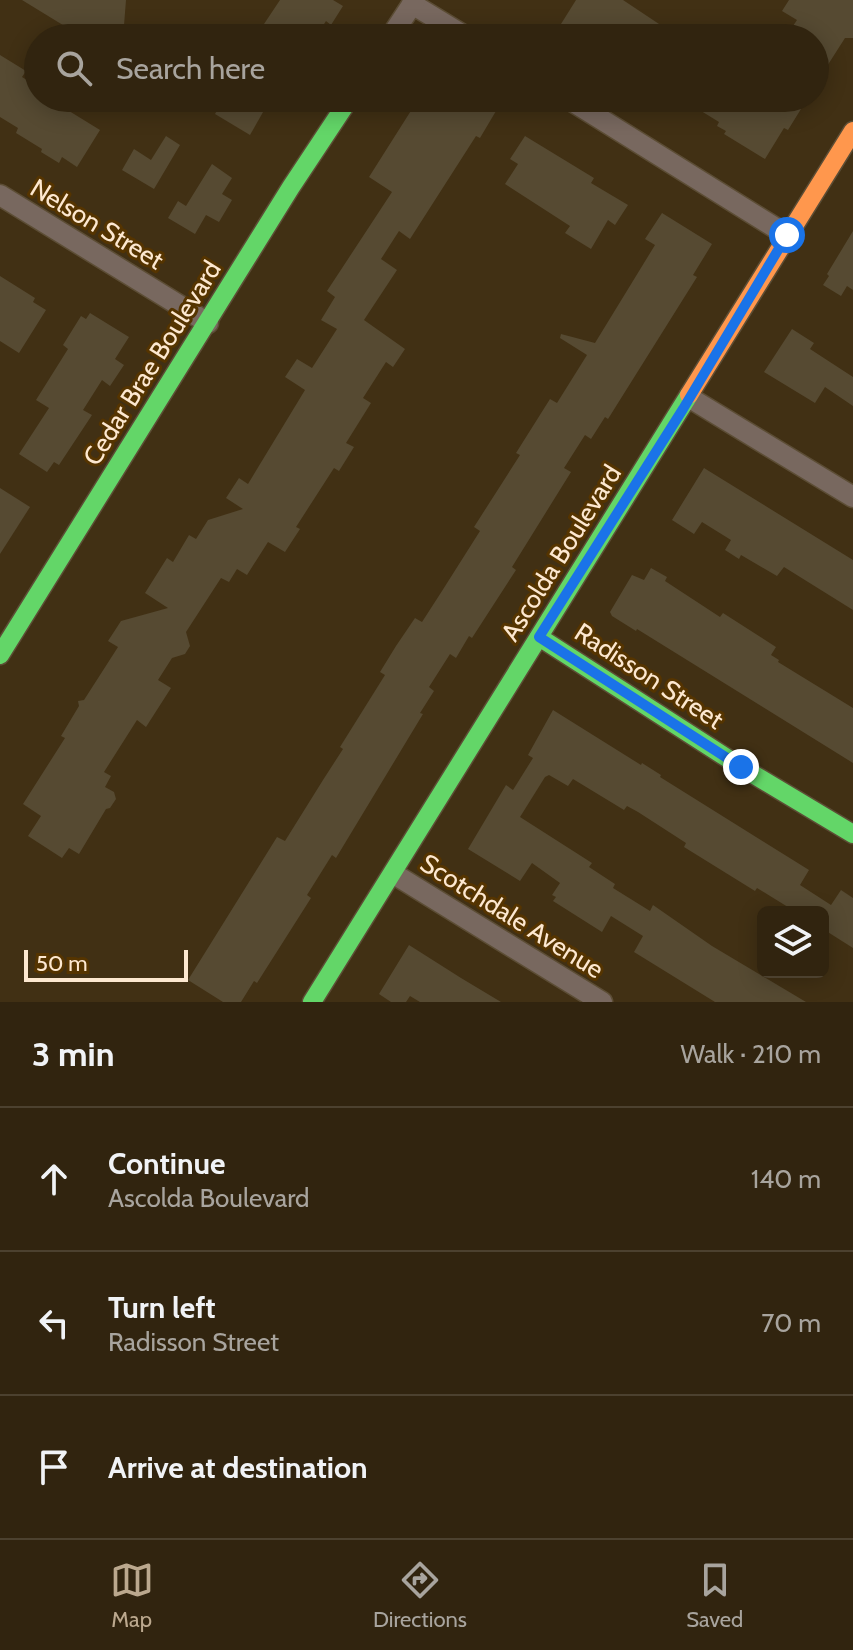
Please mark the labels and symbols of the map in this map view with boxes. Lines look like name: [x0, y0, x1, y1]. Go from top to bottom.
street label: Nelson Street: [25, 172, 170, 276]
route start: [769, 217, 805, 253]
street label: Cedar Brae Boulevard: [76, 255, 228, 471]
street label: Ascolda Boulevard: [494, 459, 628, 647]
street label: Radisson Street: [569, 616, 730, 736]
route end: [723, 749, 759, 785]
street label: Scotchdale Avenue: [414, 847, 610, 985]
scale bar: [24, 946, 188, 982]

